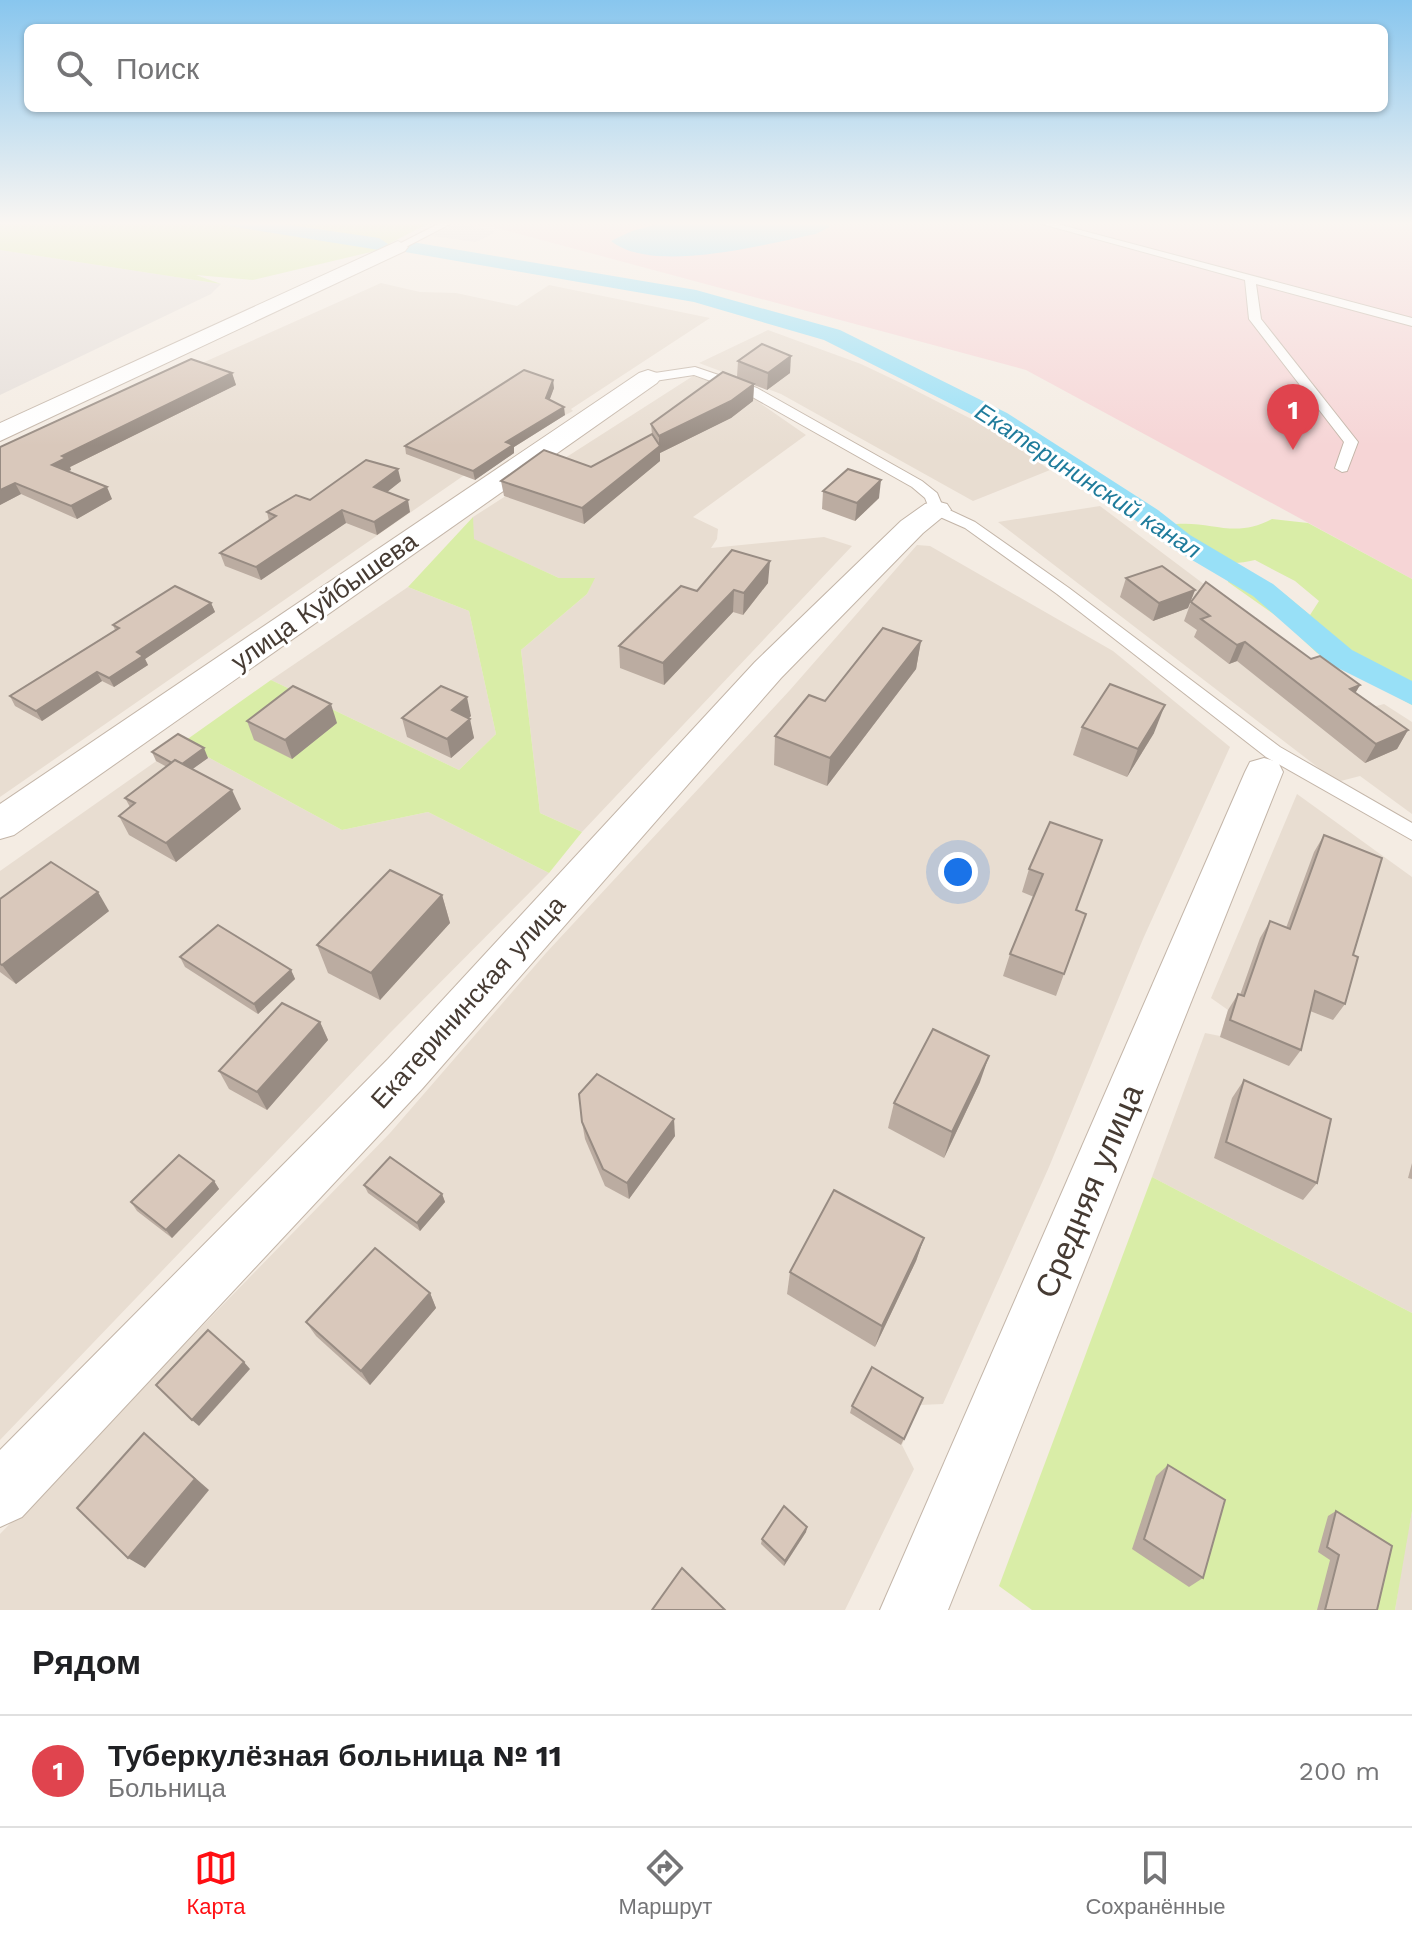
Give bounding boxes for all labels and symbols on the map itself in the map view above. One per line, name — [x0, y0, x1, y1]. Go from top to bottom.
pin: 1 — [1267, 384, 1319, 450]
water label: Екатерининский канал — [970, 398, 1206, 565]
street label: улица Куйбышева — [225, 525, 423, 676]
your location — [938, 852, 978, 892]
street label: Екатерининская улица — [365, 889, 572, 1114]
street label: Средняя улица — [1027, 1079, 1151, 1303]

